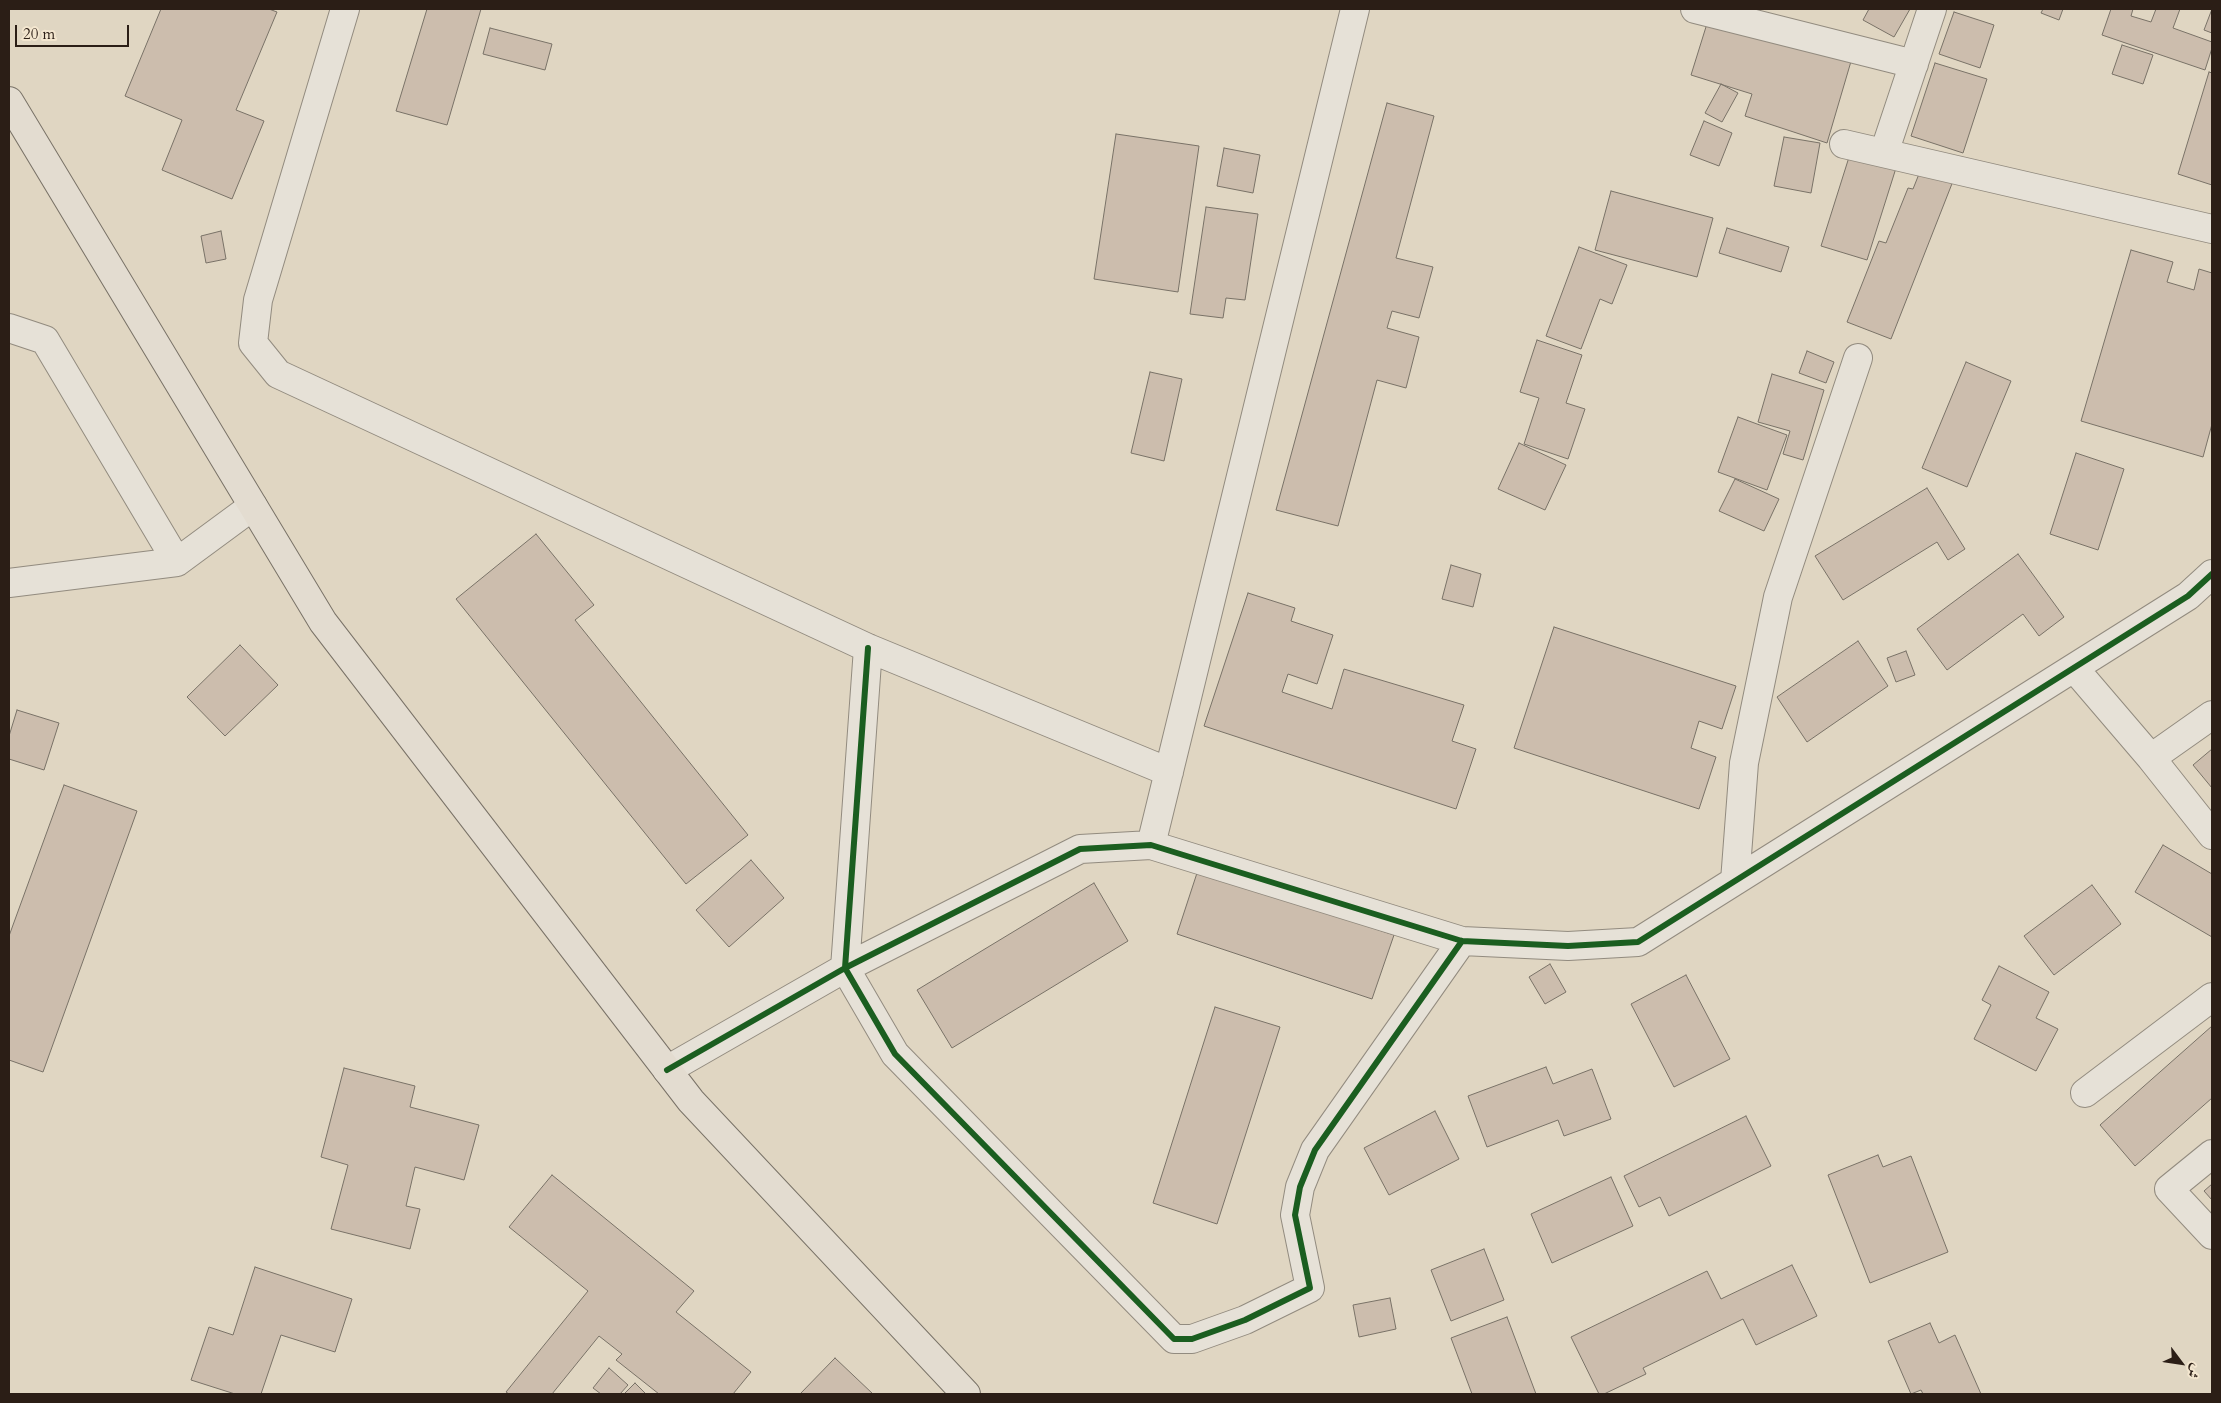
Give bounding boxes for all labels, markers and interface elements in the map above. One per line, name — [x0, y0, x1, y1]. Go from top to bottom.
scale bar — [18, 15, 131, 47]
text: 20 m — [23, 24, 55, 44]
north arrow — [2156, 1338, 2206, 1388]
text: ش — [2183, 1360, 2206, 1382]

